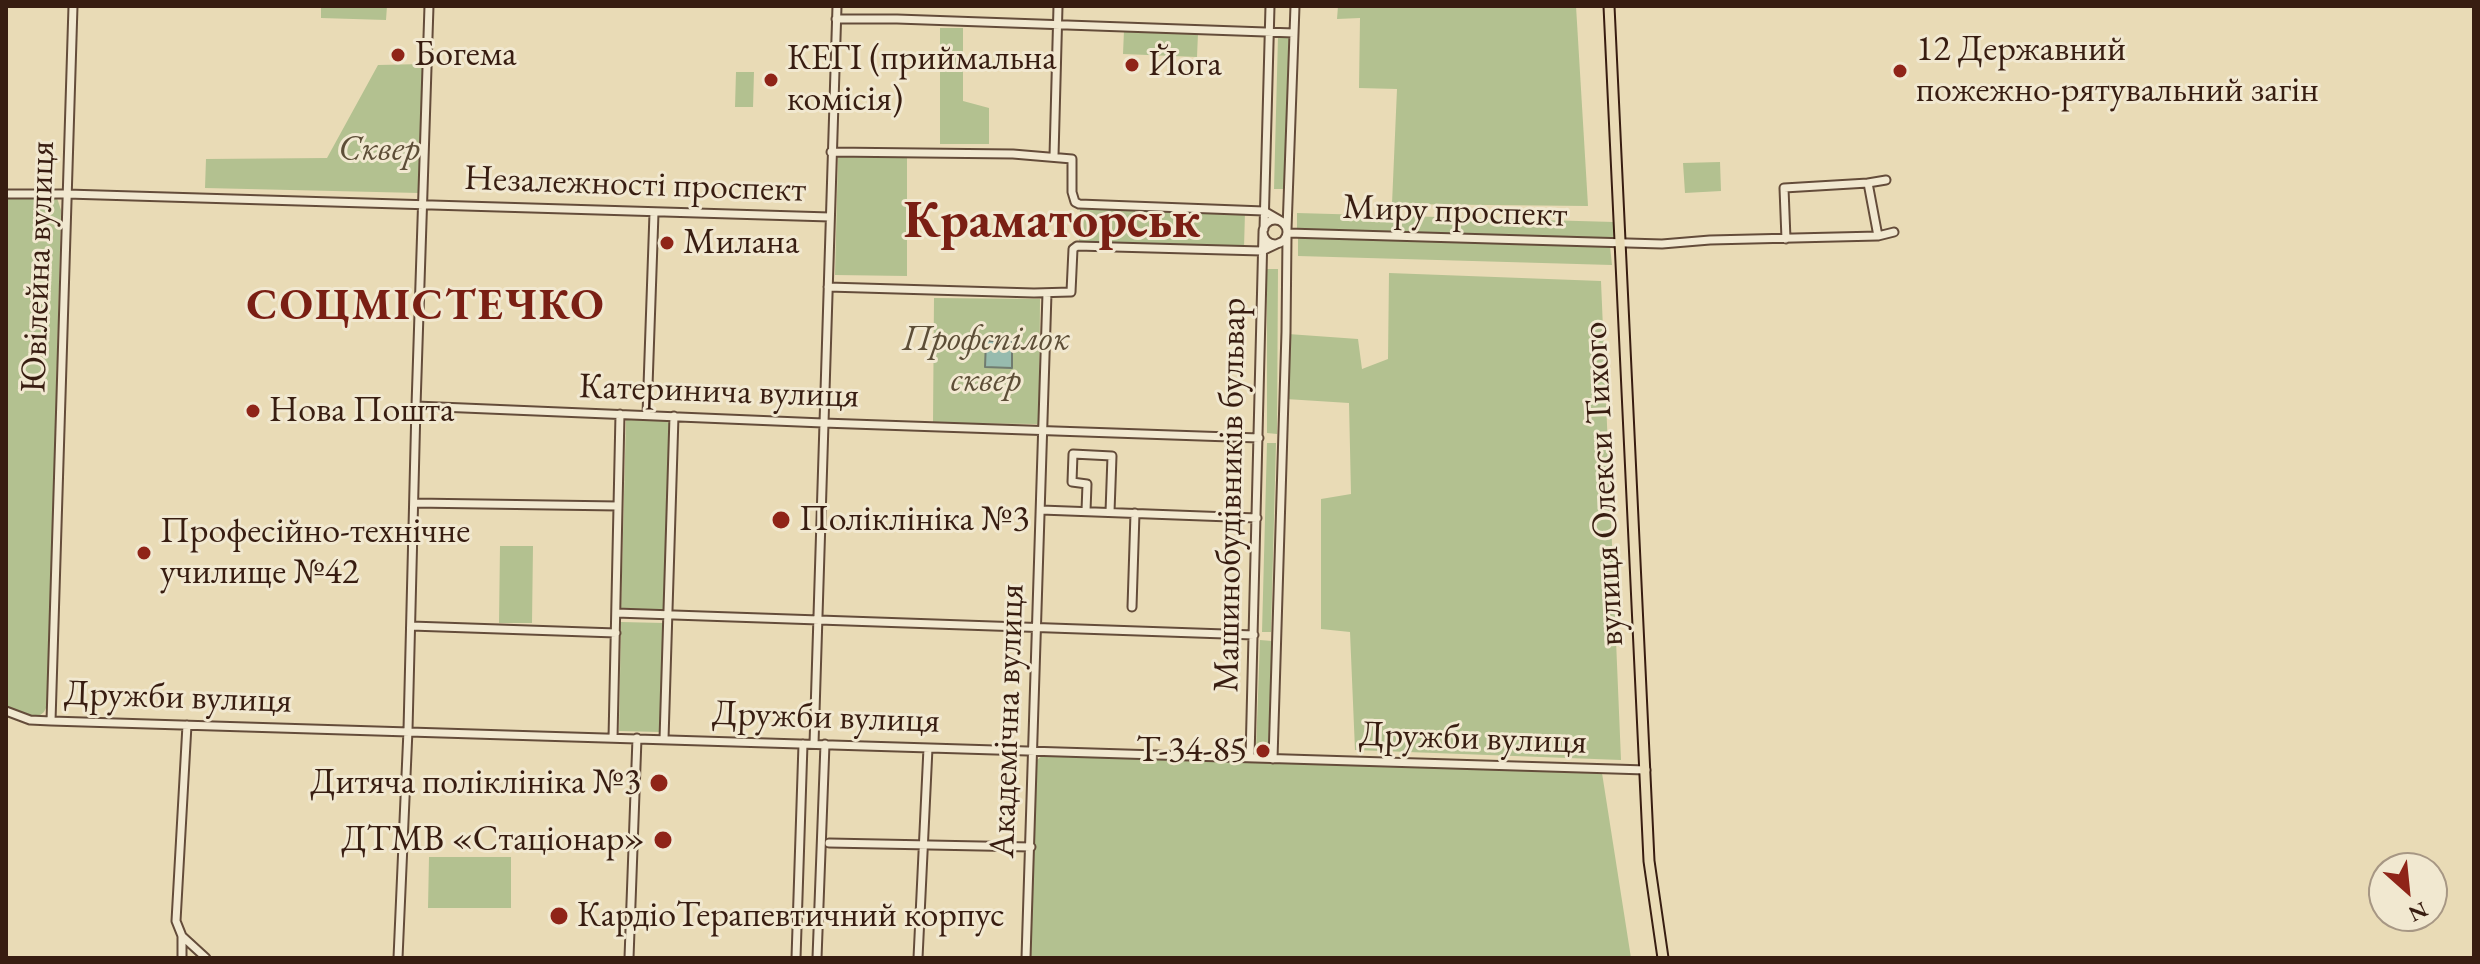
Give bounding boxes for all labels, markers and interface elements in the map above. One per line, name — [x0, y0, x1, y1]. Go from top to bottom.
place label: 12 Державний пожежно-рятувальний загін — [1916, 28, 2319, 113]
place label: Богема — [414, 33, 517, 77]
place label: КЕГІ (приймальна комісія) — [787, 37, 1057, 122]
place label: Йога — [1148, 43, 1222, 87]
marker: Богема — [389, 46, 407, 64]
marker: Йога — [1123, 56, 1141, 74]
marker: 12 Державний пожежно-рятувальний загін — [1891, 62, 1909, 80]
marker: КЕГІ (приймальна комісія) — [762, 71, 780, 89]
park label: Сквер — [338, 128, 420, 172]
street label: Ювілейна вулиця — [13, 140, 65, 394]
street label: Незалежності проспект — [463, 157, 807, 213]
street label: Миру проспект — [1342, 186, 1568, 238]
district label: Краматорськ — [903, 192, 1201, 254]
place label: Милана — [683, 221, 799, 265]
marker: Милана — [658, 234, 676, 252]
district label: СОЦМІСТЕЧКО — [246, 281, 606, 333]
street label: Машинобудівників бульвар — [1206, 297, 1256, 693]
park label: Профспілок сквер — [902, 318, 1070, 403]
street label: вулиця Олекси Тихого — [1574, 321, 1634, 647]
street label: Катеринича вулиця — [578, 366, 860, 418]
place label: Нова Пошта — [269, 389, 454, 433]
marker: Нова Пошта — [244, 402, 262, 420]
place label: Поліклініка №3 — [799, 498, 1030, 542]
marker: Поліклініка №3 — [770, 509, 792, 531]
place label: Професійно-технічне училище №42 — [160, 510, 470, 595]
marker: Професійно-технічне училище №42 — [135, 544, 153, 562]
street label: Академічна вулиця — [982, 583, 1034, 859]
street label: Дружби вулиця — [63, 672, 293, 724]
street label: Дружби вулиця — [711, 692, 941, 744]
street label: Дружби вулиця — [1358, 713, 1588, 765]
place label: Т-34-85 — [1136, 729, 1247, 773]
marker: Т-34-85 — [1254, 742, 1272, 760]
place label: Дитяча поліклініка №3 — [310, 761, 641, 805]
marker: Дитяча поліклініка №3 — [648, 772, 670, 794]
place label: ДТМВ «Стаціонар» — [341, 818, 645, 862]
marker: ДТМВ «Стаціонар» — [652, 829, 674, 851]
north arrow — [2368, 852, 2448, 932]
place label: КардіоТерапевтичний корпус — [577, 894, 1005, 938]
text: N — [2404, 895, 2433, 929]
marker: КардіоТерапевтичний корпус — [548, 905, 570, 927]

